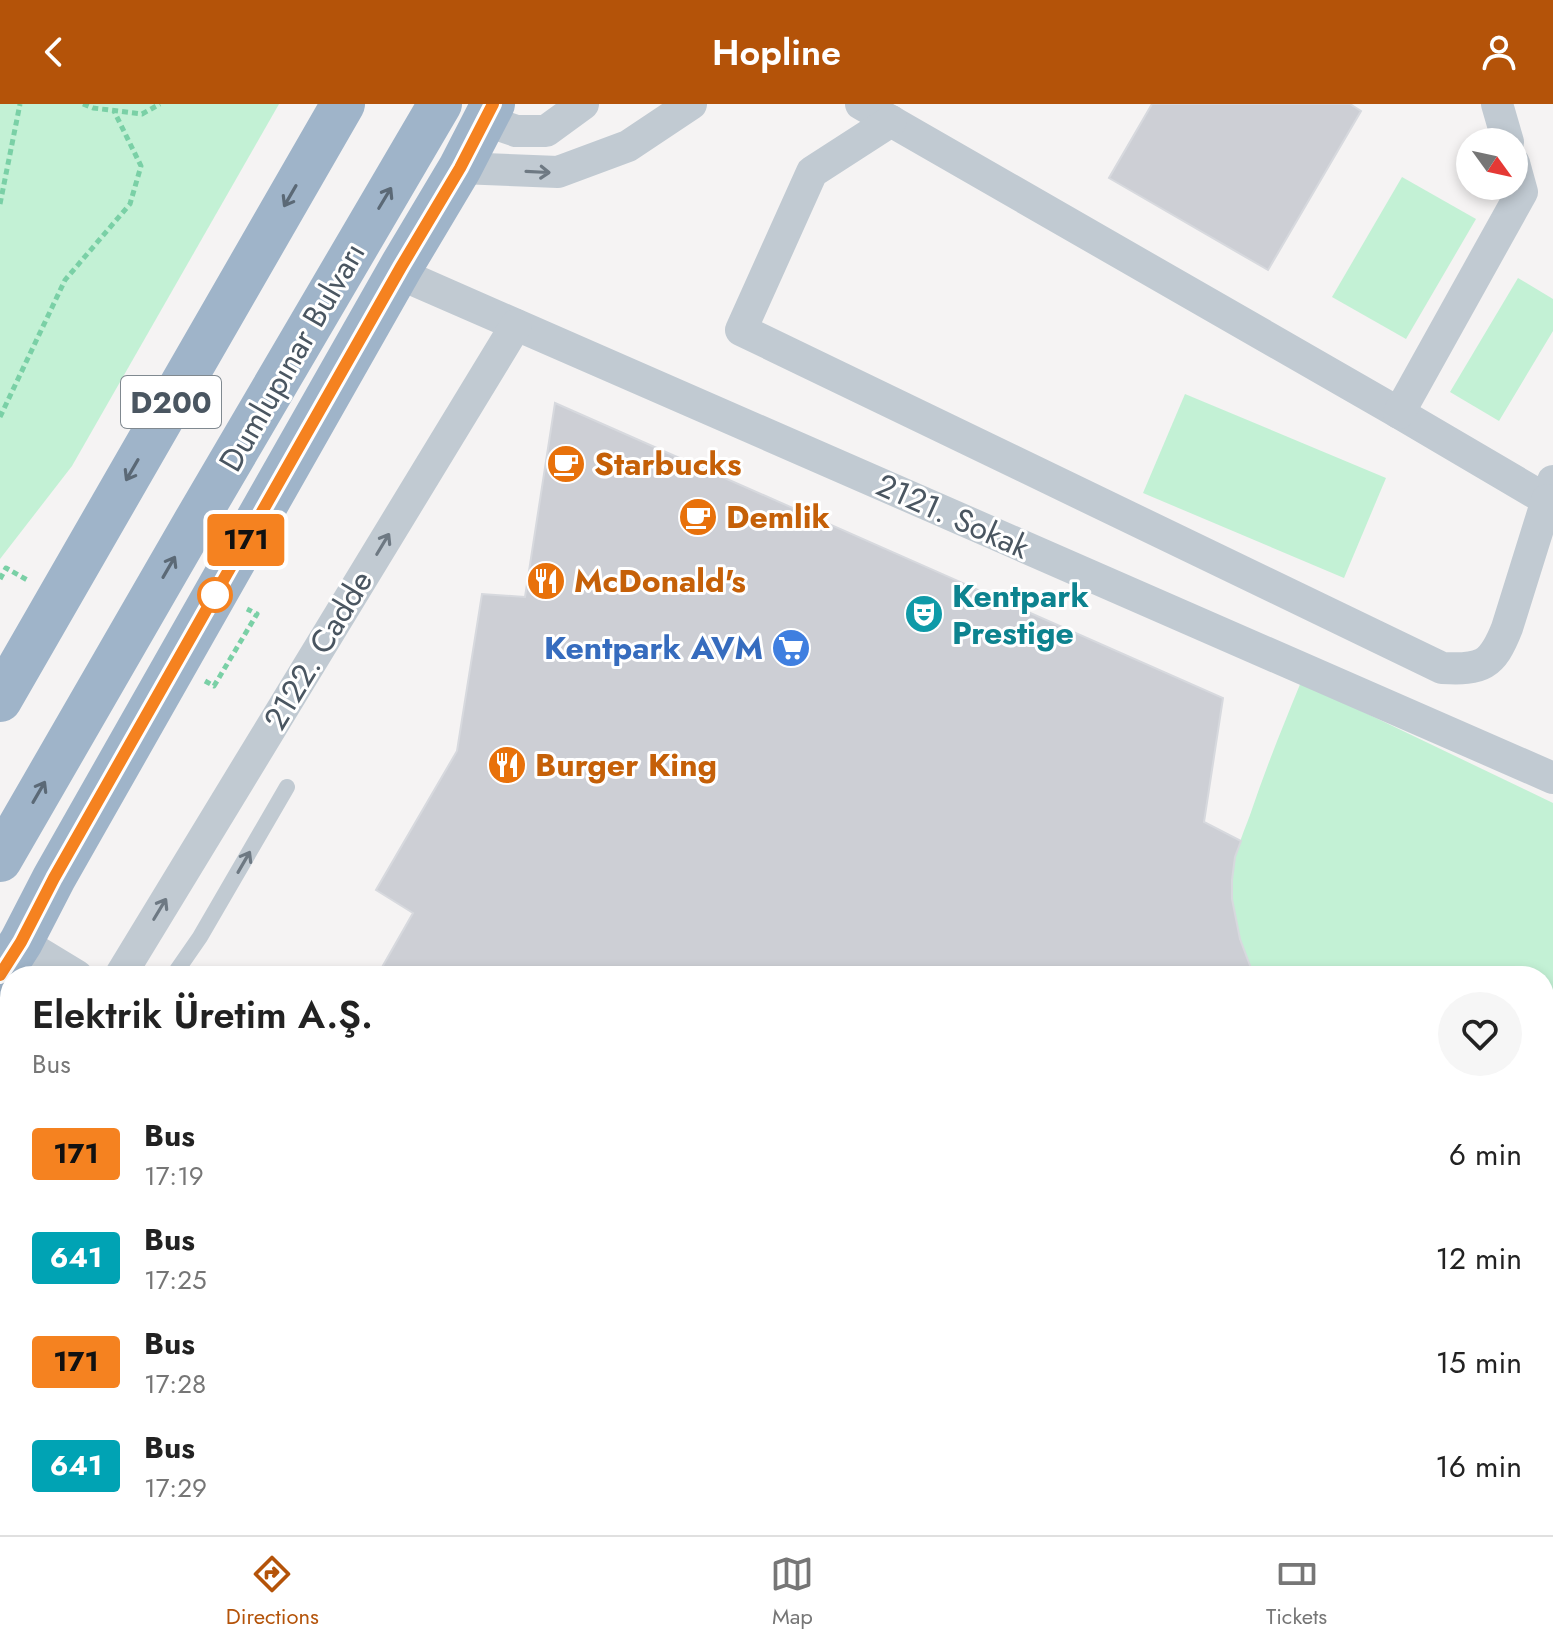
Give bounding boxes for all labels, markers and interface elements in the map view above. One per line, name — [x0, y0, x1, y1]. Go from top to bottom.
text: Hopline — [712, 26, 841, 78]
icon: back — [32, 30, 76, 74]
icon: person — [1477, 30, 1521, 74]
north arrow — [1456, 128, 1528, 200]
map controls — [1456, 128, 1528, 200]
one-way arrow — [524, 164, 551, 179]
one-way arrow — [282, 184, 298, 207]
one-way arrow — [378, 186, 393, 210]
street label: Dumlupınar Bulvarı — [208, 234, 376, 480]
road number: D200 — [121, 376, 221, 428]
place label: Starbucks — [594, 441, 742, 487]
cafe icon: Starbucks — [545, 443, 587, 485]
one-way arrow — [124, 458, 140, 481]
street label: 2121. Sokak — [869, 462, 1038, 571]
place label: Demlik — [726, 494, 831, 540]
cafe icon: Demlik — [677, 496, 719, 538]
line badge: 171 — [200, 514, 292, 566]
text: 171 — [223, 519, 269, 560]
one-way arrow — [375, 533, 391, 556]
one-way arrow — [161, 556, 177, 579]
place label: McDonald's — [574, 558, 746, 604]
restaurant icon: McDonald's — [525, 560, 567, 602]
street label: 2122. Cadde — [252, 562, 384, 738]
place label: Kentpark Prestige — [952, 573, 1089, 656]
unlabelled marker — [198, 578, 232, 612]
theatre icon: Kentpark Prestige — [903, 593, 945, 635]
place label: Kentpark AVM — [544, 625, 763, 671]
supermarket icon: Kentpark AVM — [770, 627, 812, 669]
place label: Burger King — [535, 742, 717, 788]
restaurant icon: Burger King — [486, 744, 528, 786]
one-way arrow — [31, 781, 47, 804]
one-way arrow — [236, 851, 252, 874]
one-way arrow — [153, 898, 169, 921]
text: Elektrik Üretim A.Ş. — [32, 987, 373, 1042]
button: heart — [1438, 992, 1522, 1076]
text: Bus — [32, 1045, 71, 1083]
text: Bus — [144, 1114, 195, 1157]
text: 171 — [53, 1133, 99, 1174]
text: 6 min — [1449, 1133, 1522, 1176]
text: 17:19 — [144, 1157, 204, 1195]
text: Bus — [144, 1218, 195, 1261]
text: 641 — [50, 1237, 102, 1278]
text: 12 min — [1435, 1237, 1522, 1280]
text: 17:25 — [144, 1261, 207, 1299]
text: Bus — [144, 1322, 195, 1365]
text: 171 — [53, 1341, 99, 1382]
text: 15 min — [1436, 1341, 1522, 1384]
text: 17:28 — [144, 1365, 206, 1403]
text: Bus — [144, 1426, 195, 1469]
text: 641 — [50, 1445, 102, 1486]
text: 16 min — [1435, 1445, 1522, 1488]
text: 17:29 — [144, 1469, 207, 1507]
tab: Directions — [226, 1552, 319, 1632]
tab: Map — [770, 1552, 814, 1632]
tab: Tickets — [1266, 1552, 1327, 1632]

